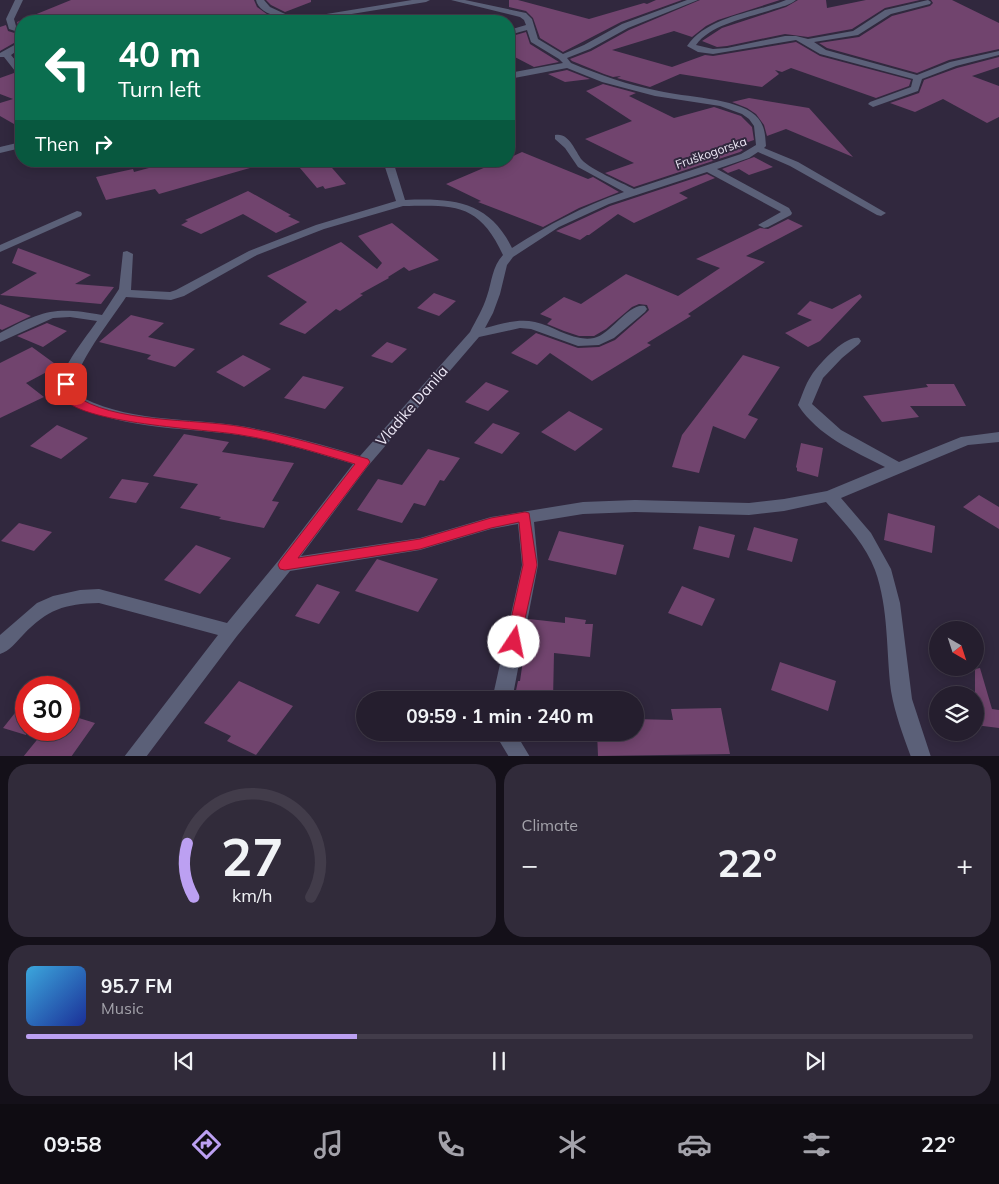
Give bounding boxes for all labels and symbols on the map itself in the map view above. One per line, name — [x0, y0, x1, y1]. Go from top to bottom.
street label: Fruškogorska — [673, 133, 748, 172]
street label: Vladike Danila — [372, 362, 452, 450]
pin — [45, 363, 87, 405]
position arrow — [487, 615, 539, 667]
north arrow — [929, 621, 984, 676]
speed limit sign: 30 — [15, 676, 80, 741]

